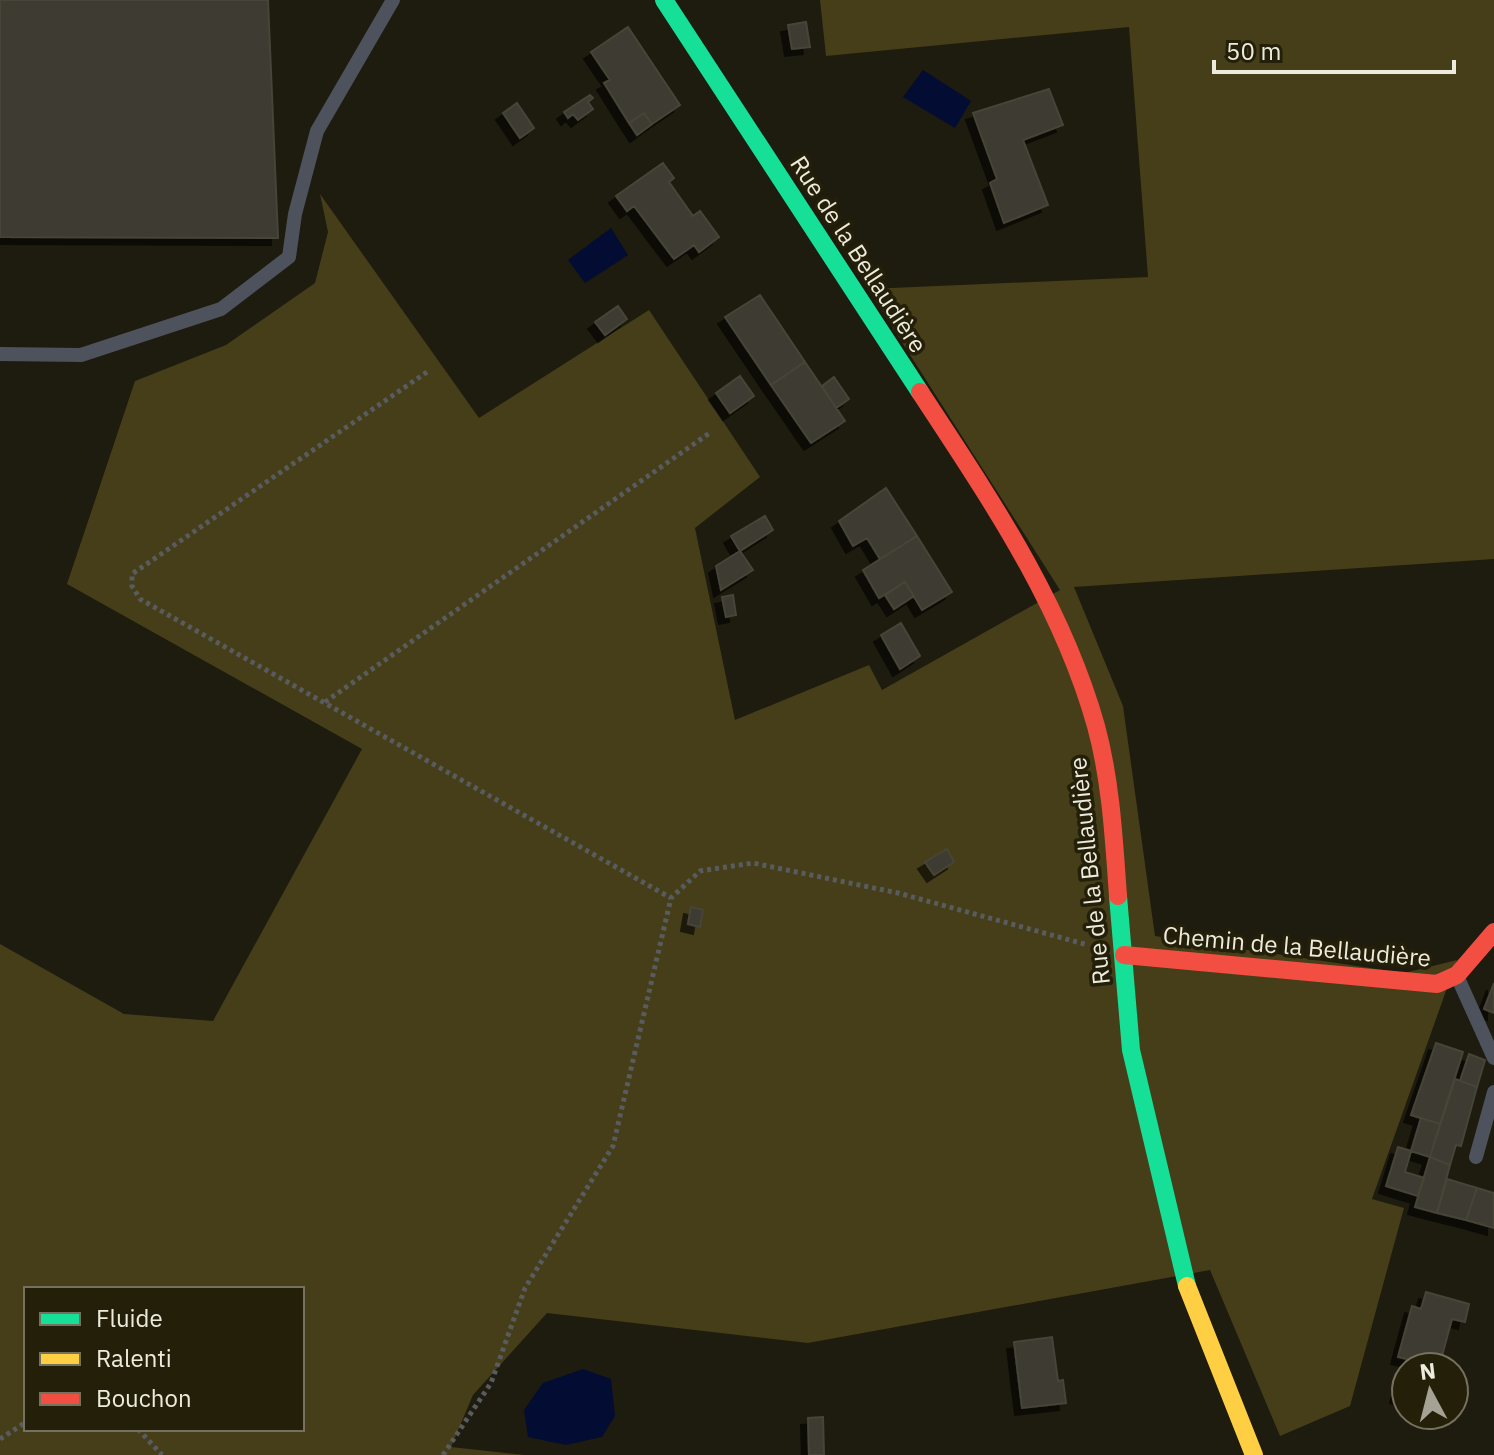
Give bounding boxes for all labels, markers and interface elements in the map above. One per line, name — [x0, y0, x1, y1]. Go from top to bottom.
scale bar — [1214, 24, 1454, 74]
text: 50 m — [1226, 35, 1281, 67]
street label: Rue de la Bellaudière — [783, 149, 935, 359]
street label: Rue de la Bellaudière — [1061, 756, 1117, 986]
street label: Chemin de la Bellaudière — [1162, 918, 1432, 974]
legend — [24, 1287, 304, 1431]
text: Fluide — [96, 1302, 163, 1334]
text: Ralenti — [96, 1342, 172, 1374]
north arrow — [1390, 1351, 1470, 1431]
text: N — [1418, 1355, 1437, 1386]
text: Bouchon — [96, 1382, 192, 1414]

